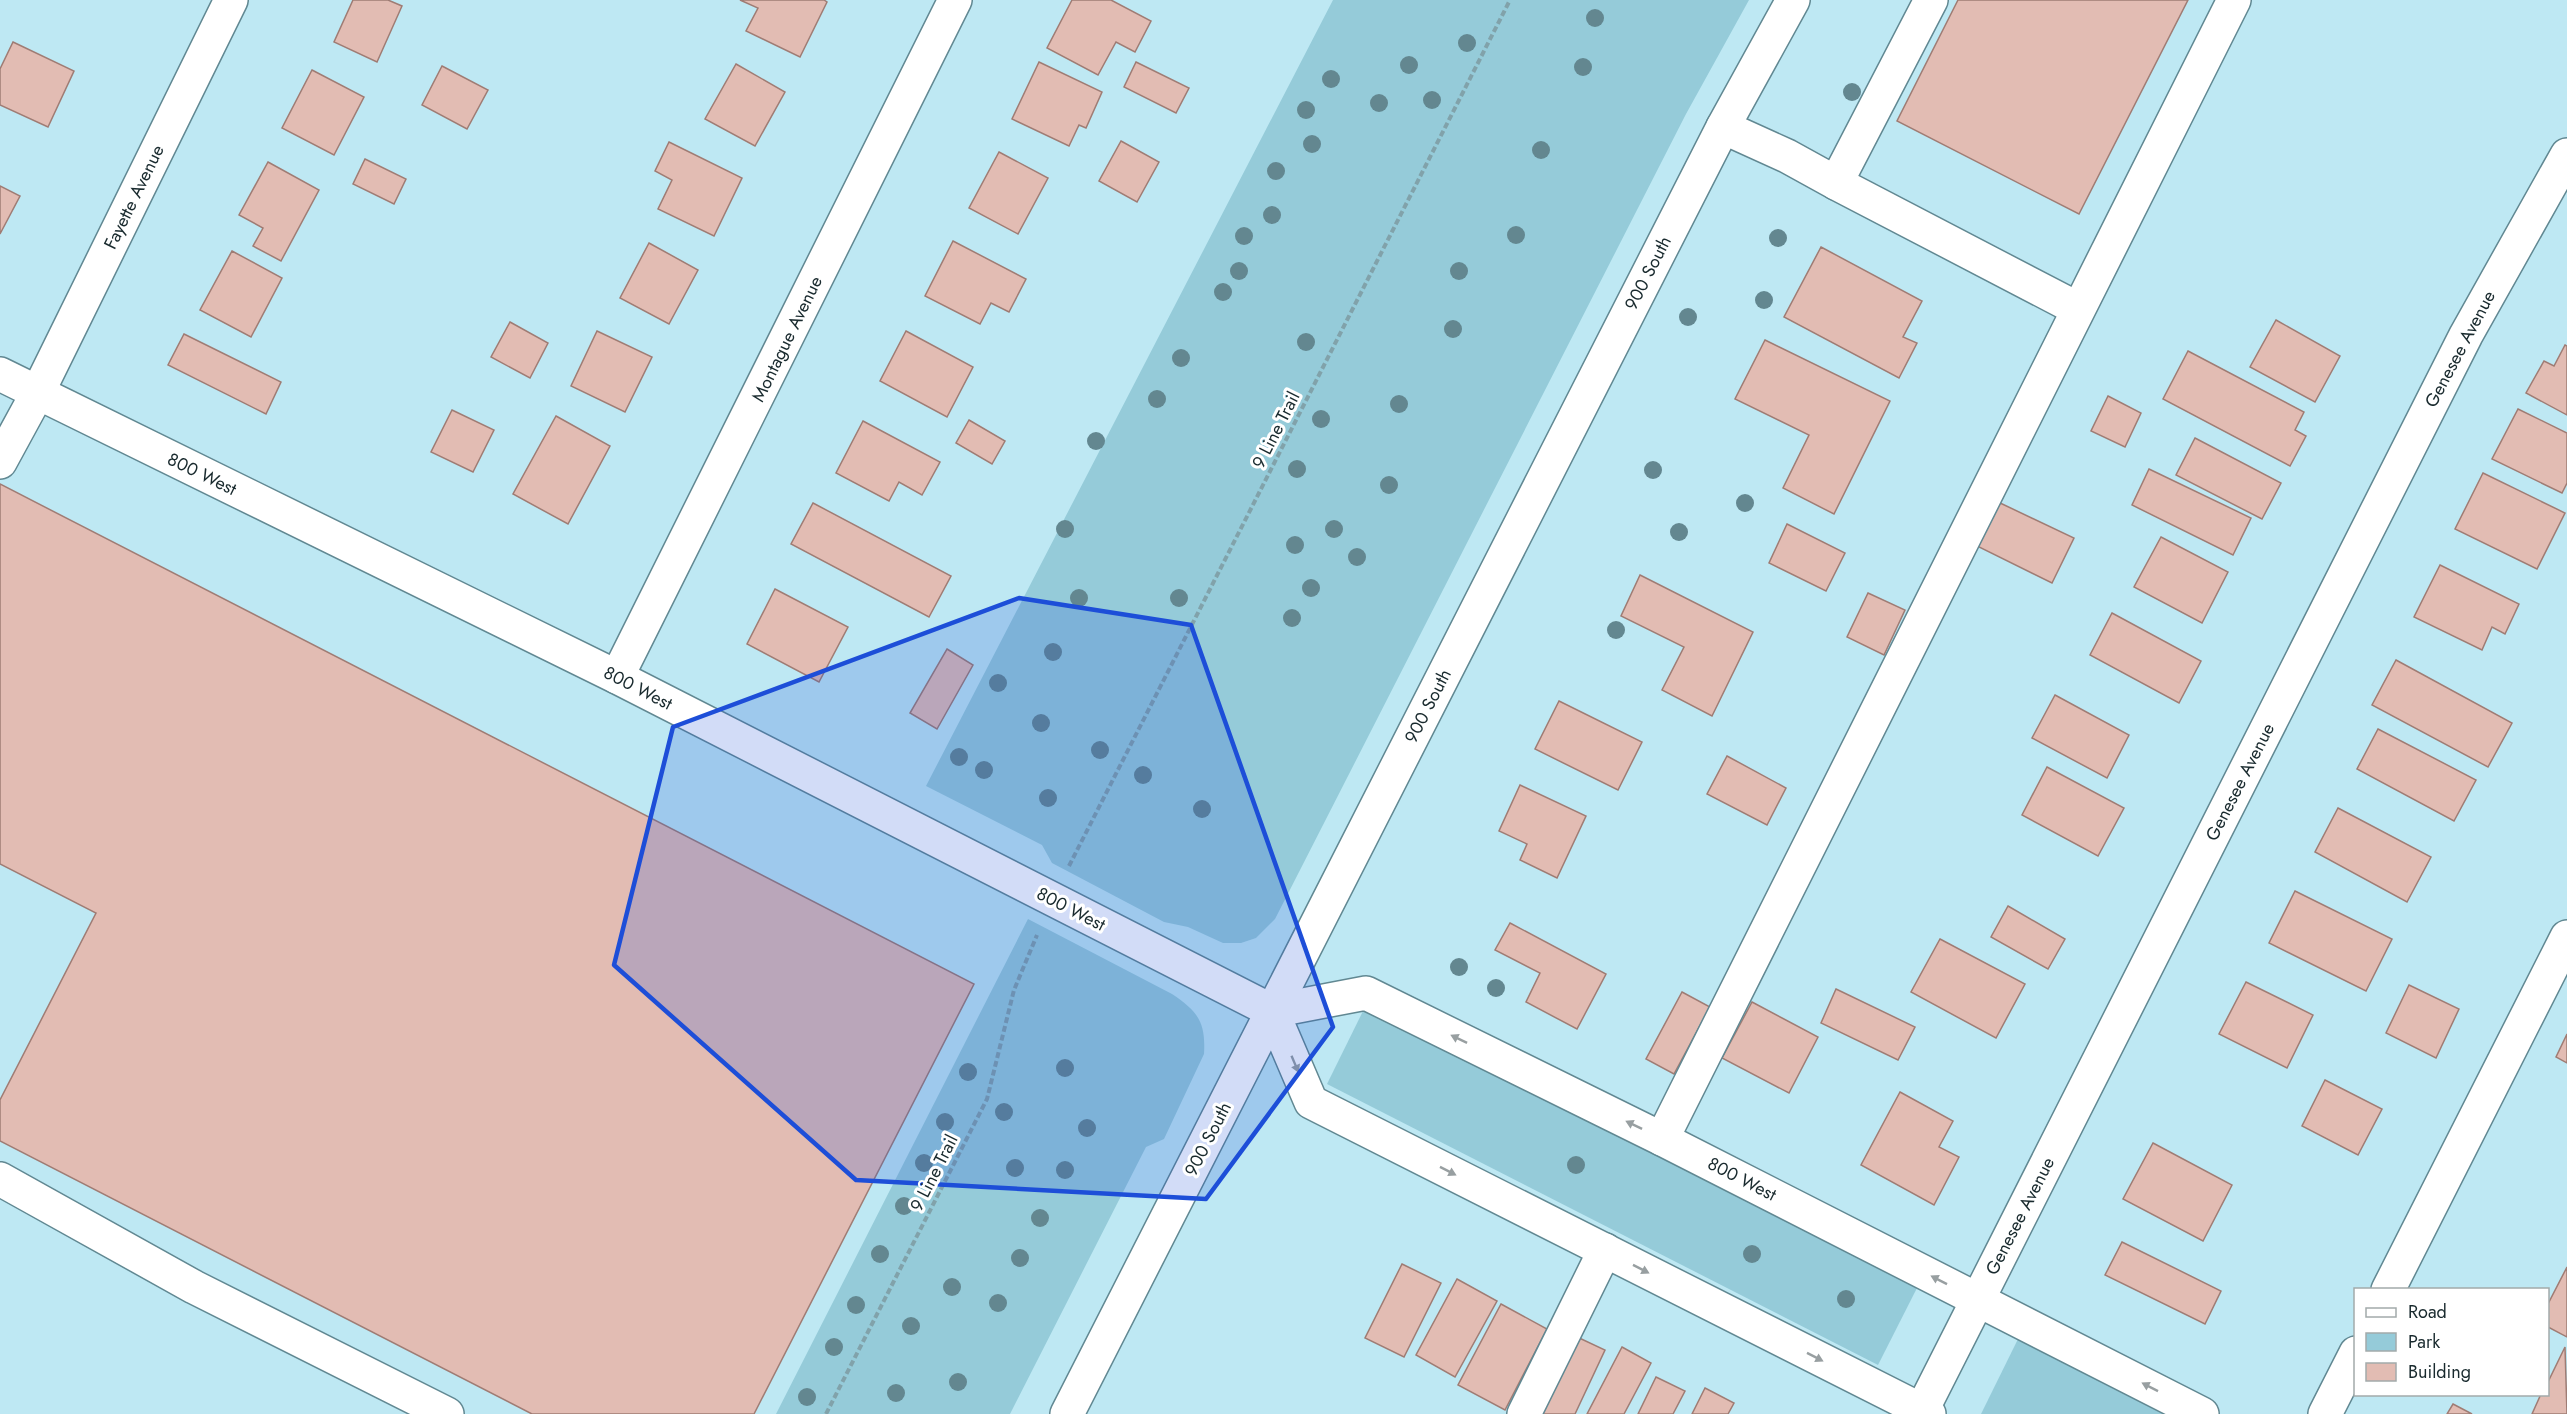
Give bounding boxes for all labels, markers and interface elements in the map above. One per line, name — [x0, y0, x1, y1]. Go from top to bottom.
street label: Fayette Avenue — [97, 140, 171, 254]
street label: 900 South — [1618, 231, 1678, 315]
street label: Montague Avenue — [745, 272, 829, 406]
street label: Genesee Avenue — [2418, 286, 2502, 412]
street label: 9 Line Trail — [1246, 387, 1306, 473]
street label: 800 West — [163, 446, 242, 502]
street label: 800 West — [599, 660, 677, 717]
street label: 900 South — [1398, 664, 1458, 748]
street label: Genesee Avenue — [2199, 719, 2281, 845]
street label: 800 West — [1032, 881, 1110, 938]
one-way arrow — [1450, 1034, 1467, 1043]
one-way arrow — [1290, 1056, 1300, 1074]
street label: 900 South — [1178, 1097, 1238, 1181]
one-way arrow — [1625, 1120, 1642, 1129]
street label: 9 Line Trail — [904, 1130, 964, 1216]
street label: 800 West — [1703, 1151, 1781, 1208]
street label: Genesee Avenue — [1979, 1153, 2061, 1279]
one-way arrow — [1440, 1167, 1457, 1176]
one-way arrow — [1633, 1264, 1650, 1273]
one-way arrow — [1930, 1275, 1947, 1284]
legend — [2354, 1288, 2549, 1396]
text: Road — [2408, 1299, 2447, 1325]
text: Park — [2408, 1329, 2440, 1355]
one-way arrow — [1807, 1352, 1824, 1361]
text: Building — [2408, 1359, 2471, 1385]
one-way arrow — [2141, 1383, 2158, 1392]

